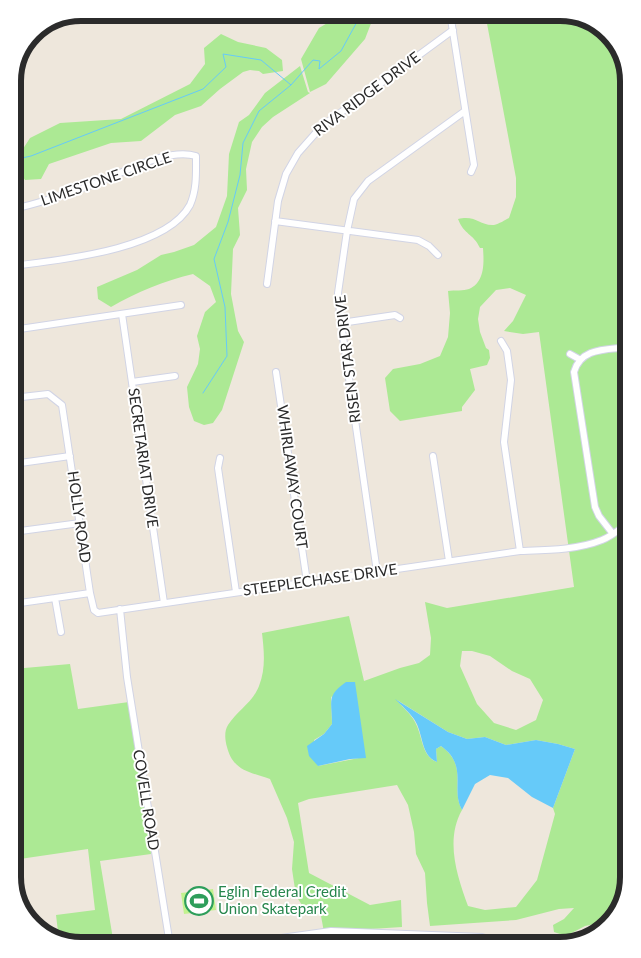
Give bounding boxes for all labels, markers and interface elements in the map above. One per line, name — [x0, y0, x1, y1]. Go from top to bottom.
street label: RIVA RIDGE DRIVE — [310, 47, 423, 139]
street label: LIMESTONE CIRCLE — [38, 147, 173, 209]
street label: RISEN STAR DRIVE — [330, 294, 364, 424]
street label: SECRETARIAT DRIVE — [125, 387, 163, 529]
street label: WHIRLAWAY COURT — [274, 404, 312, 550]
street label: HOLLY ROAD — [65, 470, 95, 564]
street label: STEEPLECHASE DRIVE — [242, 559, 398, 599]
street label: COVELL ROAD — [130, 748, 164, 851]
place label: Eglin Federal Credit Union Skatepark — [218, 882, 347, 917]
sports icon: Eglin Federal Credit Union Skatepark — [184, 886, 214, 916]

